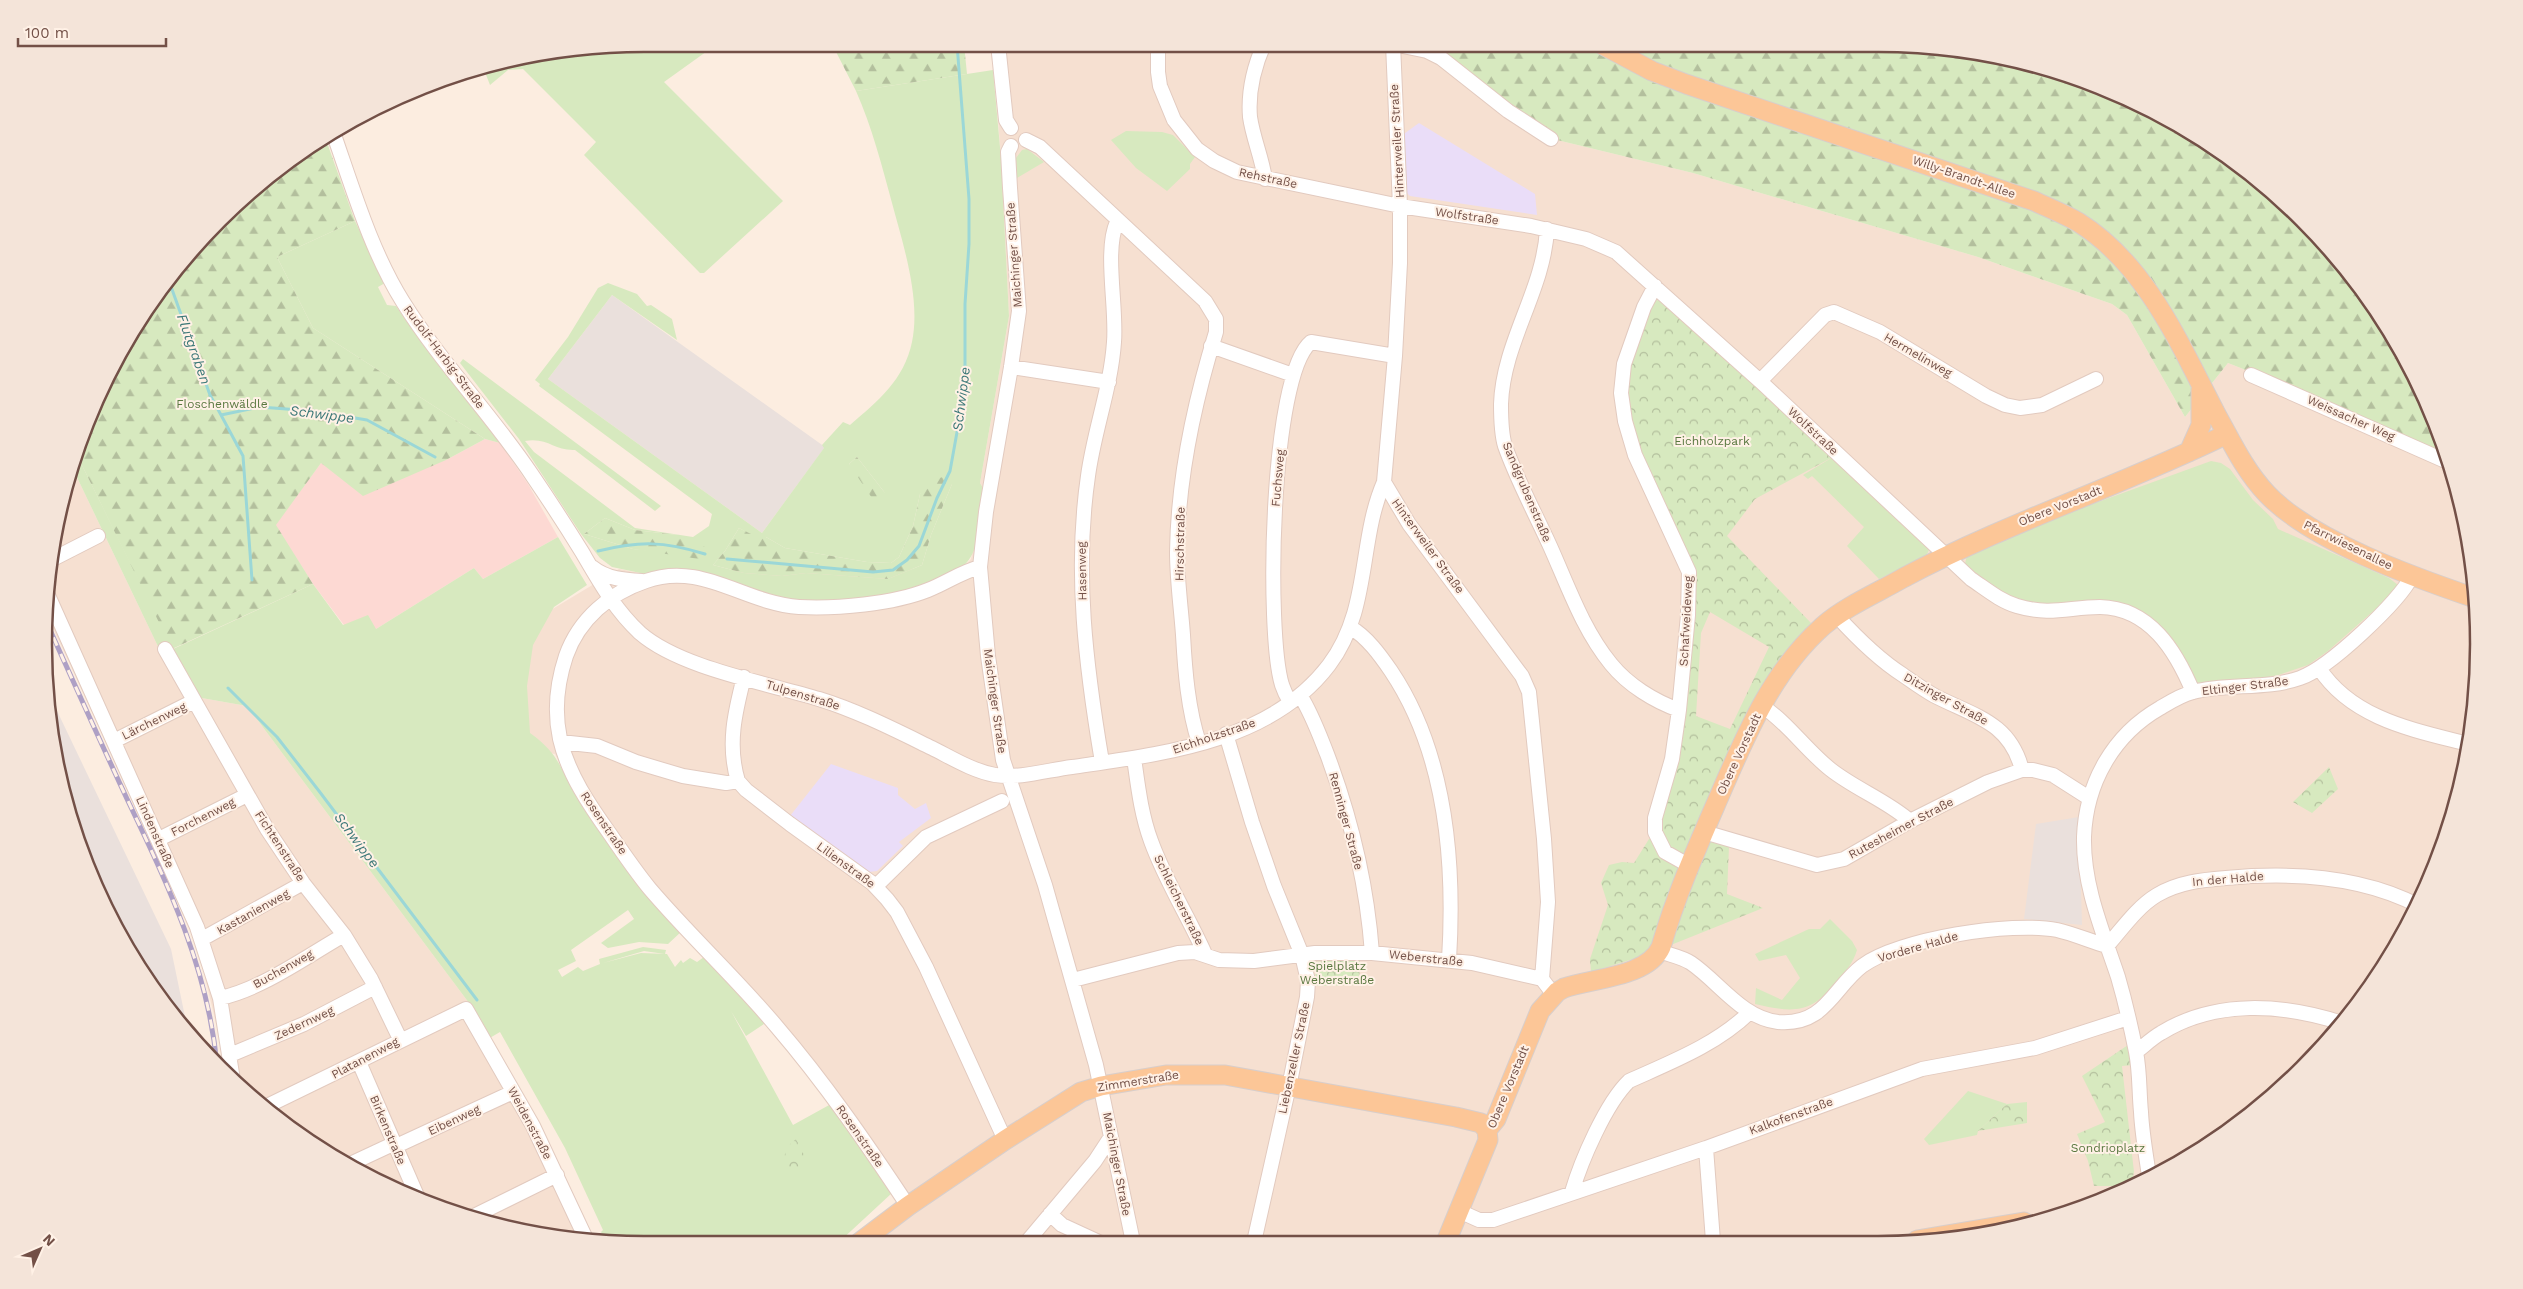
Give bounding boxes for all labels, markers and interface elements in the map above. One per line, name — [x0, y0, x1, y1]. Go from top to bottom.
scale bar — [18, 15, 165, 47]
text: 100 m — [25, 24, 69, 42]
street label: Hinterweiler Straße — [1387, 84, 1407, 198]
street label: Willy-Brandt-Allee — [1911, 153, 2017, 201]
street label: Rehstraße — [1238, 165, 1299, 191]
street label: Maichinger Straße — [1003, 202, 1025, 308]
street label: Wolfstraße — [1434, 205, 1500, 227]
street label: Rudolf-Harbig-Straße — [401, 303, 487, 411]
water label: Flutgraben — [174, 312, 214, 386]
street label: Hermelinweg — [1881, 330, 1955, 380]
water label: Schwippe — [949, 366, 973, 432]
street label: Weissacher Weg — [2305, 392, 2398, 444]
park label: Floschenwäldle — [176, 397, 268, 411]
water label: Schwippe — [289, 402, 355, 426]
street label: Wolfstraße — [1785, 404, 1841, 458]
park label: Eichholzpark — [1674, 434, 1750, 448]
street label: Sandgrubenstraße — [1500, 440, 1554, 544]
street label: Fuchsweg — [1269, 448, 1288, 507]
street label: Obere Vorstadt — [2016, 483, 2104, 529]
street label: Hinterweiler Straße — [1389, 496, 1467, 596]
street label: Hirschstraße — [1172, 507, 1188, 581]
street label: Pfarrwiesenallee — [2301, 517, 2395, 573]
street label: Hasenweg — [1074, 541, 1090, 601]
street label: Schafweideweg — [1677, 575, 1695, 667]
street label: Maichinger Straße — [981, 648, 1009, 754]
street label: Ditzinger Straße — [1901, 670, 1991, 728]
street label: Eltinger Straße — [2201, 674, 2289, 698]
street label: Tulpenstraße — [764, 677, 842, 713]
street label: Lärchenweg — [119, 699, 189, 743]
street label: Obere Vorstadt — [1714, 711, 1764, 797]
street label: Eichholzstraße — [1171, 715, 1257, 757]
street label: Renninger Straße — [1326, 771, 1366, 872]
street label: Rosenstraße — [578, 789, 630, 857]
street label: Lindenstraße — [133, 794, 177, 870]
street label: Rutesheimer Straße — [1846, 794, 1956, 862]
street label: Forchenweg — [169, 795, 238, 839]
street label: Fichtenstraße — [252, 808, 308, 884]
water label: Schwippe — [331, 809, 383, 871]
street label: Lilienstraße — [814, 839, 878, 891]
street label: Schleicherstraße — [1151, 853, 1207, 947]
street label: In der Halde — [2192, 869, 2264, 889]
street label: Kastanienweg — [214, 886, 292, 938]
street label: Vordere Halde — [1876, 929, 1960, 965]
street label: Buchenweg — [250, 946, 316, 991]
street label: Weberstraße — [1388, 947, 1464, 969]
park label: Spielplatz Weberstraße — [1300, 959, 1374, 987]
street label: Liebenzeller Straße — [1275, 1001, 1313, 1115]
street label: Zedernweg — [272, 1003, 337, 1043]
street label: Platanenweg — [329, 1034, 402, 1082]
street label: Obere Vorstadt — [1484, 1044, 1532, 1130]
street label: Zimmerstraße — [1096, 1068, 1180, 1094]
street label: Weidenstraße — [505, 1084, 555, 1162]
street label: Birkenstraße — [367, 1093, 409, 1167]
street label: Kalkofenstraße — [1747, 1094, 1835, 1138]
street label: Eibenweg — [426, 1102, 483, 1138]
street label: Rosenstraße — [833, 1102, 887, 1170]
street label: Maichinger Straße — [1100, 1111, 1134, 1217]
park label: Sondrioplatz — [2071, 1141, 2145, 1155]
north arrow — [15, 1224, 65, 1274]
text: N — [40, 1230, 59, 1249]

